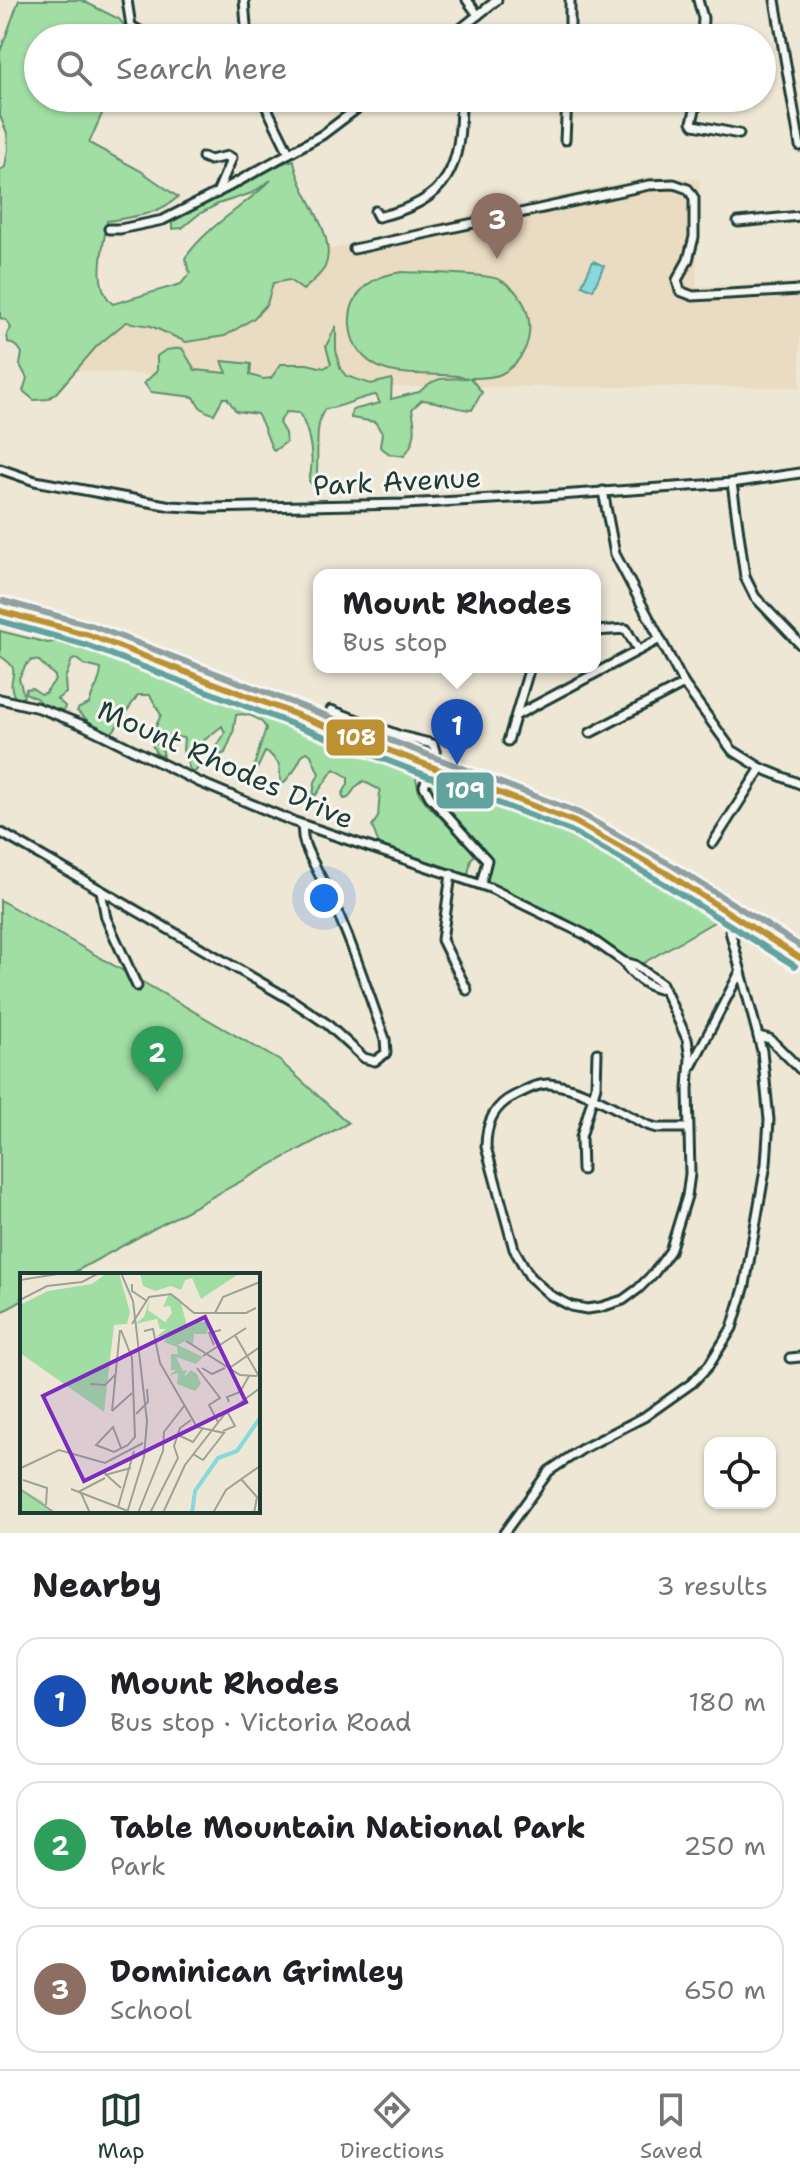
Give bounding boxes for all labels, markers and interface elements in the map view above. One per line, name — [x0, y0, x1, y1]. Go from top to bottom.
search box — [24, 24, 776, 112]
icon: search — [52, 46, 96, 90]
text: Search here — [116, 48, 287, 89]
pin: 3 — [471, 193, 523, 259]
street label: Park Avenue — [312, 458, 482, 504]
popup — [313, 569, 601, 673]
text: Mount Rhodes — [343, 583, 572, 624]
text: Bus stop — [343, 624, 447, 659]
street label: Mount Rhodes Drive — [92, 690, 360, 838]
pin: 1 — [431, 699, 483, 765]
line badge: 108 — [325, 718, 386, 757]
text: 108 — [336, 723, 376, 752]
line badge: 109 — [435, 771, 495, 810]
text: 109 — [445, 776, 485, 805]
your location — [304, 878, 344, 918]
pin: 2 — [131, 1026, 183, 1092]
inset map — [20, 1273, 260, 1513]
map controls — [704, 1437, 776, 1509]
button: locate — [704, 1437, 776, 1509]
text: Nearby — [32, 1562, 162, 1608]
text: 3 results — [656, 1568, 768, 1603]
text: Mount Rhodes — [110, 1663, 339, 1704]
text: 1 — [54, 1684, 66, 1719]
text: 180 m — [688, 1684, 766, 1719]
text: Bus stop · Victoria Road — [110, 1704, 412, 1739]
text: Table Mountain National Park — [110, 1807, 586, 1848]
text: 2 — [51, 1828, 69, 1863]
text: 250 m — [683, 1828, 766, 1863]
text: Park — [110, 1848, 166, 1883]
text: Dominican Grimley — [110, 1951, 404, 1992]
text: 3 — [51, 1972, 69, 2007]
text: 650 m — [684, 1972, 766, 2007]
text: School — [110, 1992, 192, 2027]
tab: Map — [98, 2088, 145, 2165]
tab: Directions — [340, 2088, 445, 2165]
tab: Saved — [640, 2088, 702, 2165]

